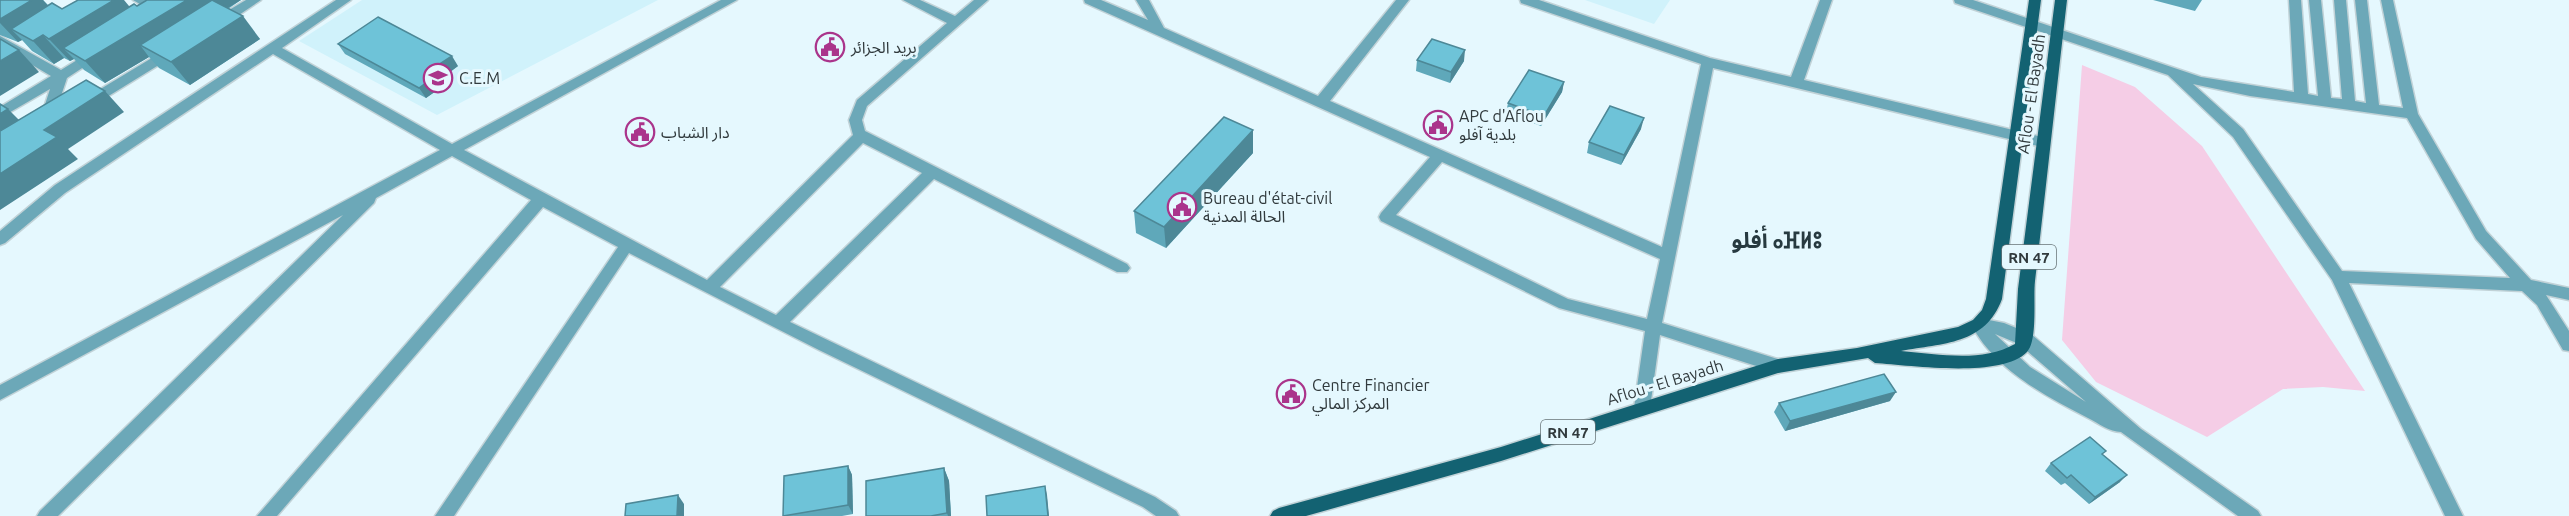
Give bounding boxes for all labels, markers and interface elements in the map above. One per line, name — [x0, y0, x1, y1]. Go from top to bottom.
public building icon: بريد الجزائر — [814, 31, 846, 63]
street label: Aflou - El Bayadh — [2014, 33, 2048, 155]
place label: بريد الجزائر — [850, 38, 917, 57]
school or university icon: C.E.M — [422, 62, 454, 94]
place label: C.E.M — [459, 69, 500, 87]
place label: APC d'Aflou بلدية آفلو — [1459, 107, 1544, 144]
public building icon: APC d'Aflou بلدية آفلو — [1422, 109, 1454, 141]
public building icon: دار الشباب — [624, 116, 656, 148]
place label: دار الشباب — [661, 123, 730, 142]
place label: Bureau d'état-civil الحالة المدنية — [1203, 189, 1332, 225]
public building icon: Bureau d'état-civil الحالة المدنية — [1166, 191, 1198, 223]
district label: أفلو ⴰⴼⵍⵓ — [1731, 225, 1823, 253]
road number: RN 47 — [2002, 245, 2056, 269]
street label: Aflou - El Bayadh — [1605, 356, 1725, 408]
place label: Centre Financier المركز المالي — [1312, 376, 1430, 416]
public building icon: Centre Financier المركز المالي — [1275, 378, 1307, 410]
road number: RN 47 — [1541, 420, 1595, 444]

